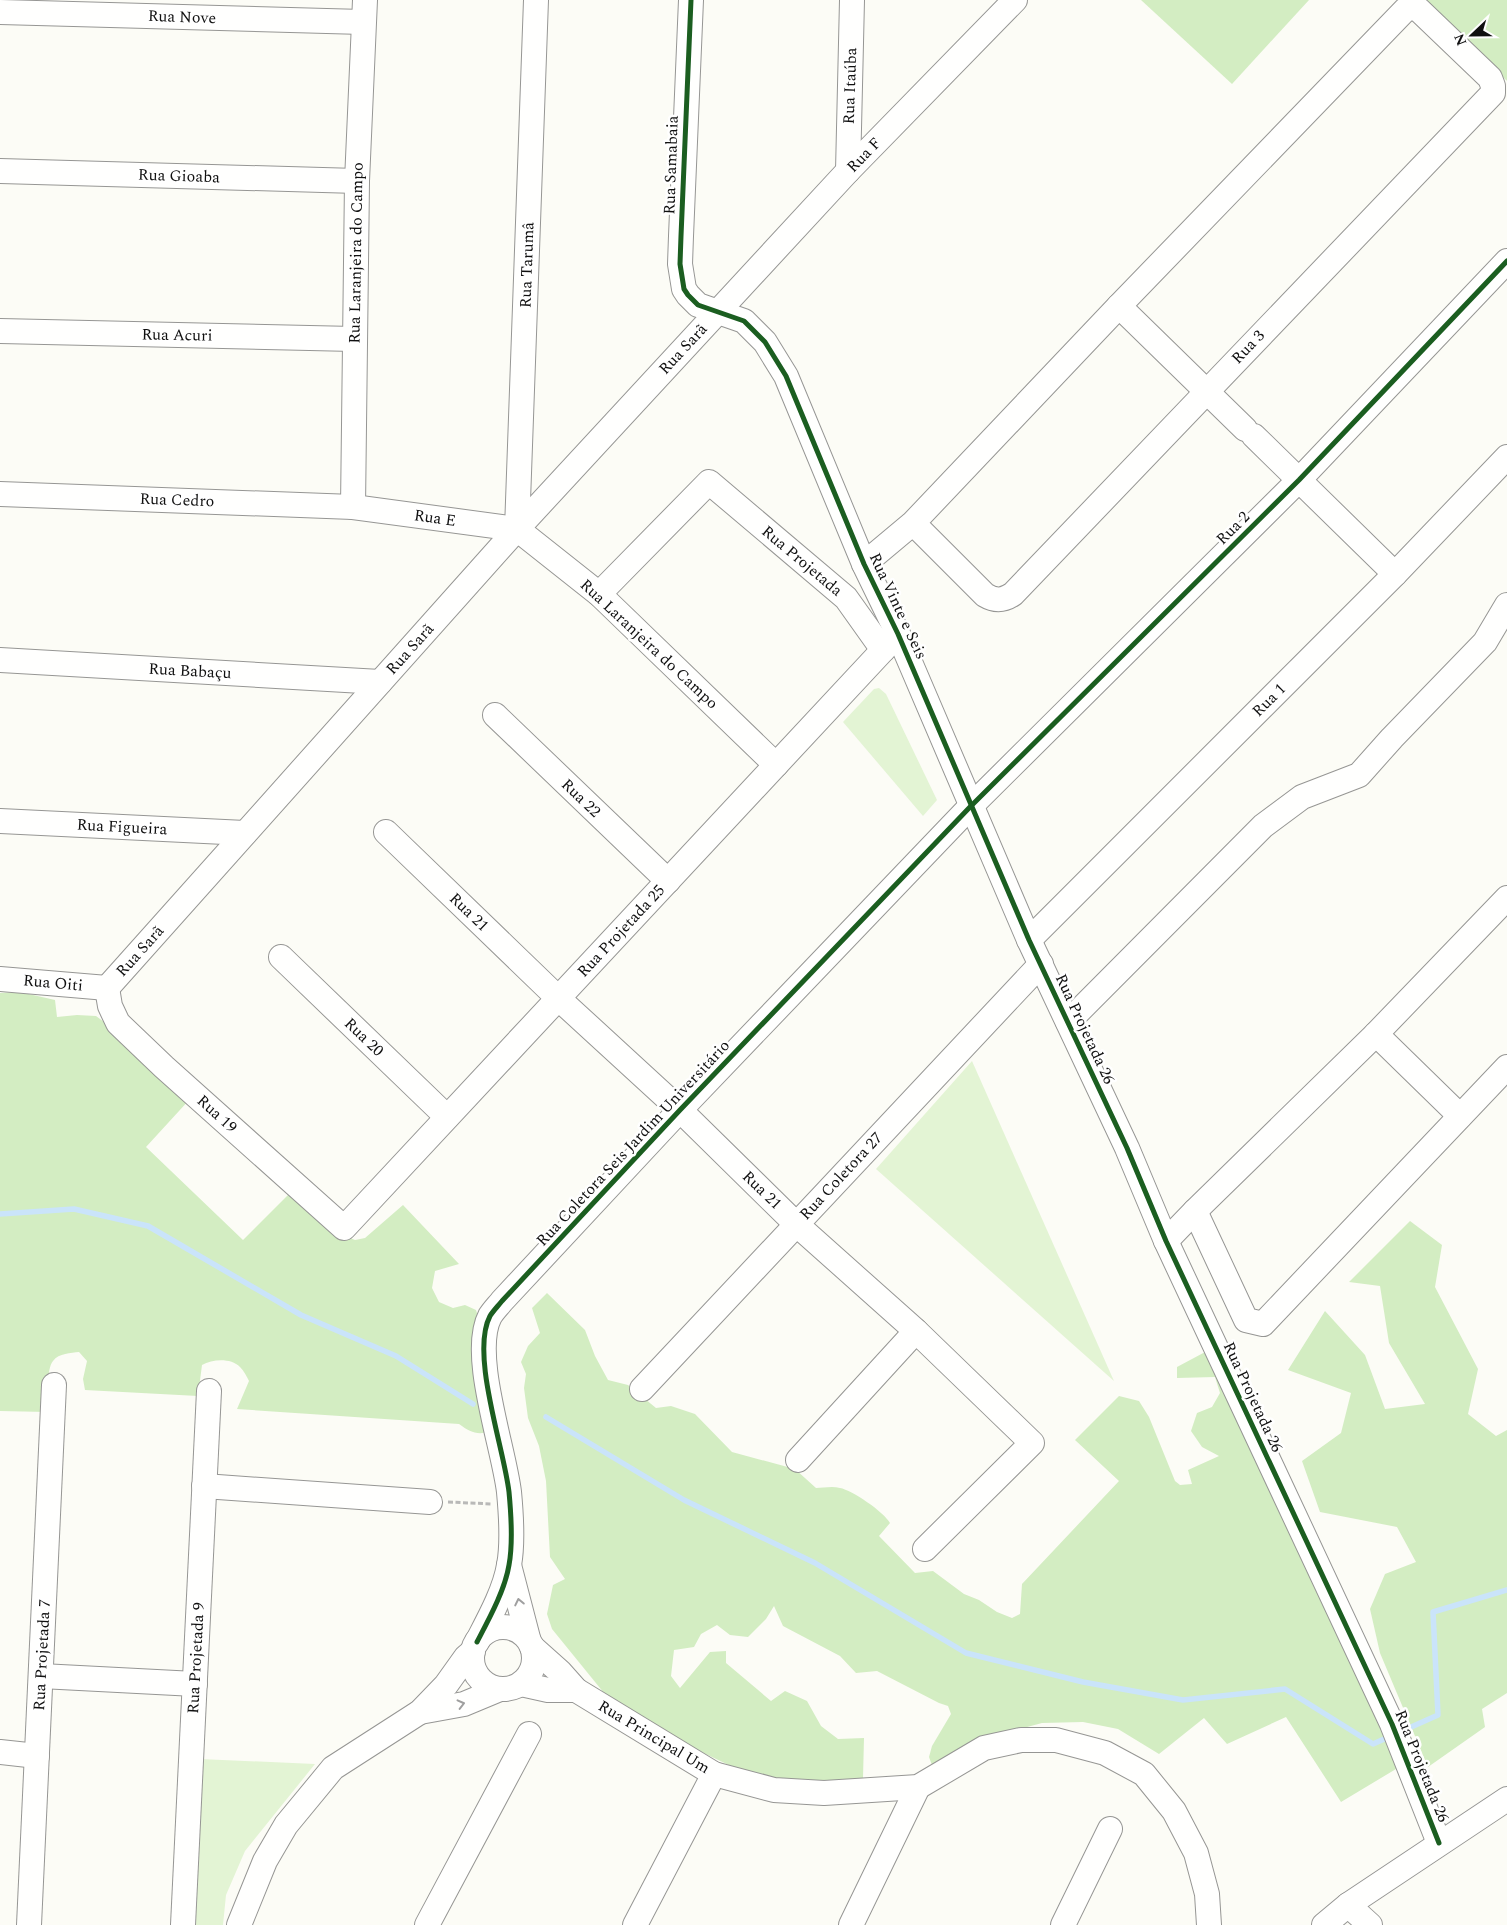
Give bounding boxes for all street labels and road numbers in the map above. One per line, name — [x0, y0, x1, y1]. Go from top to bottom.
street label: Rua Nove — [147, 4, 217, 30]
street label: Rua Itaúba — [837, 47, 863, 125]
street label: Rua Samabaia — [657, 115, 685, 215]
street label: Rua F — [841, 132, 887, 178]
street label: Rua Laranjeira do Campo — [342, 162, 370, 344]
street label: Rua Gioaba — [138, 163, 221, 189]
street label: Rua Tarumâ — [514, 221, 541, 308]
street label: Rua Sarã — [653, 318, 713, 380]
street label: Rua Acuri — [141, 322, 213, 348]
street label: Rua 3 — [1226, 324, 1270, 370]
street label: Rua Cedro — [139, 487, 215, 513]
street label: Rua E — [413, 503, 457, 533]
street label: Rua 2 — [1211, 506, 1255, 550]
street label: Rua Projetada — [756, 520, 848, 602]
street label: Rua Vinte e Seis — [863, 549, 933, 663]
street label: Rua Laranjeira do Campo — [574, 573, 724, 715]
street label: Rua Sarã — [380, 618, 440, 680]
street label: Rua Babaçu — [148, 657, 232, 685]
street label: Rua 1 — [1247, 678, 1291, 722]
street label: Rua 22 — [556, 773, 606, 823]
street label: Rua Figueira — [76, 813, 168, 841]
street label: Rua Projetada 25 — [571, 879, 671, 983]
street label: Rua 21 — [444, 887, 494, 937]
street label: Rua Sarã — [110, 920, 170, 982]
street label: Rua Oiti — [22, 968, 84, 998]
street label: Rua Projetada 26 — [1049, 970, 1121, 1088]
street label: Rua 20 — [339, 1012, 389, 1062]
street label: Rua Coletora Seis Jardim Universitário — [530, 1034, 736, 1252]
street label: Rua 19 — [191, 1089, 243, 1139]
street label: Rua Coletora 27 — [794, 1127, 888, 1225]
street label: Rua 21 — [737, 1165, 787, 1215]
street label: Rua Projetada 26 — [1217, 1338, 1289, 1456]
street label: Rua Projetada 7 — [27, 1599, 57, 1711]
street label: Rua Projetada 9 — [181, 1602, 211, 1714]
street label: Rua Principal Um — [593, 1694, 715, 1780]
street label: Rua Projetada 26 — [1388, 1706, 1456, 1826]

